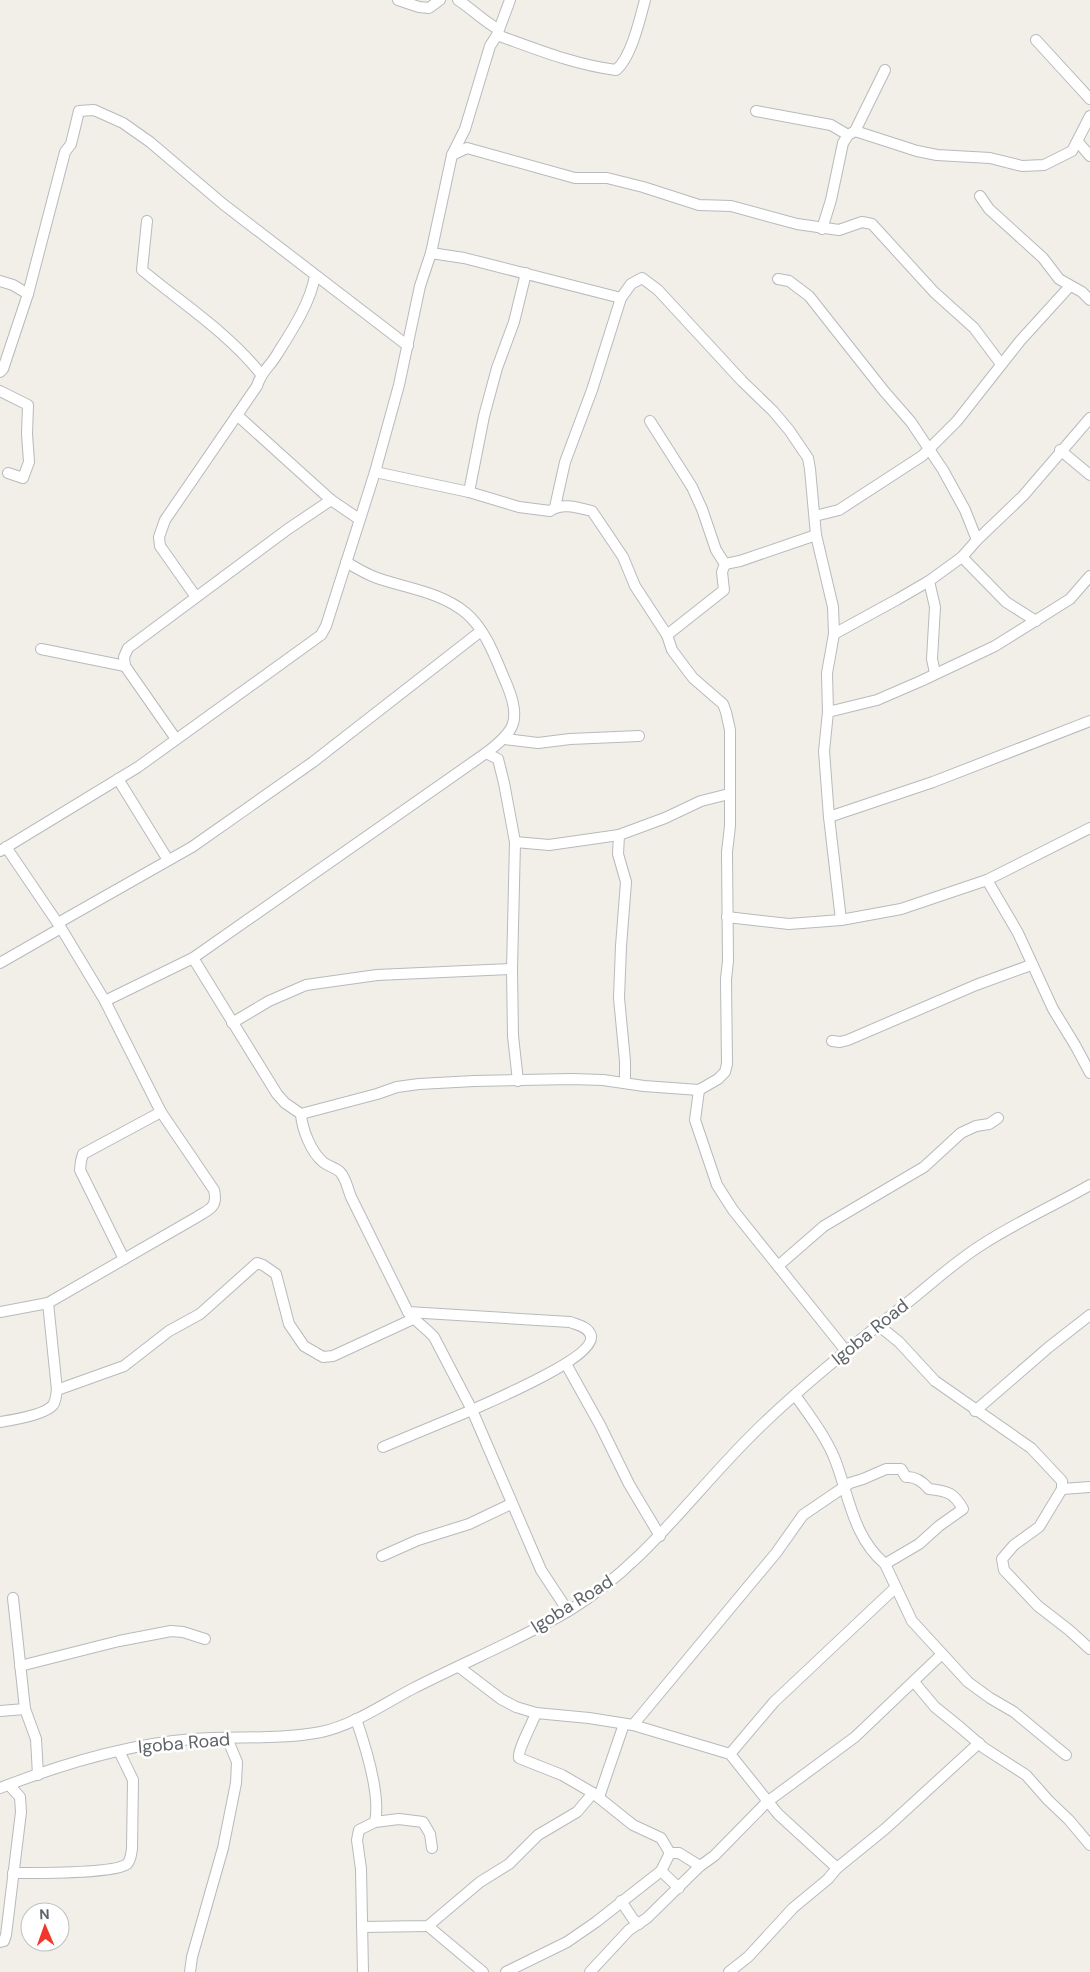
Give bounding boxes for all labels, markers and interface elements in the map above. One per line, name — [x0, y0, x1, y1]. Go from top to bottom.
street label: Igoba Road — [827, 1294, 913, 1370]
street label: Igoba Road — [526, 1569, 618, 1639]
street label: Igoba Road — [137, 1727, 231, 1759]
north arrow — [20, 1902, 70, 1952]
text: N — [39, 1905, 50, 1923]

